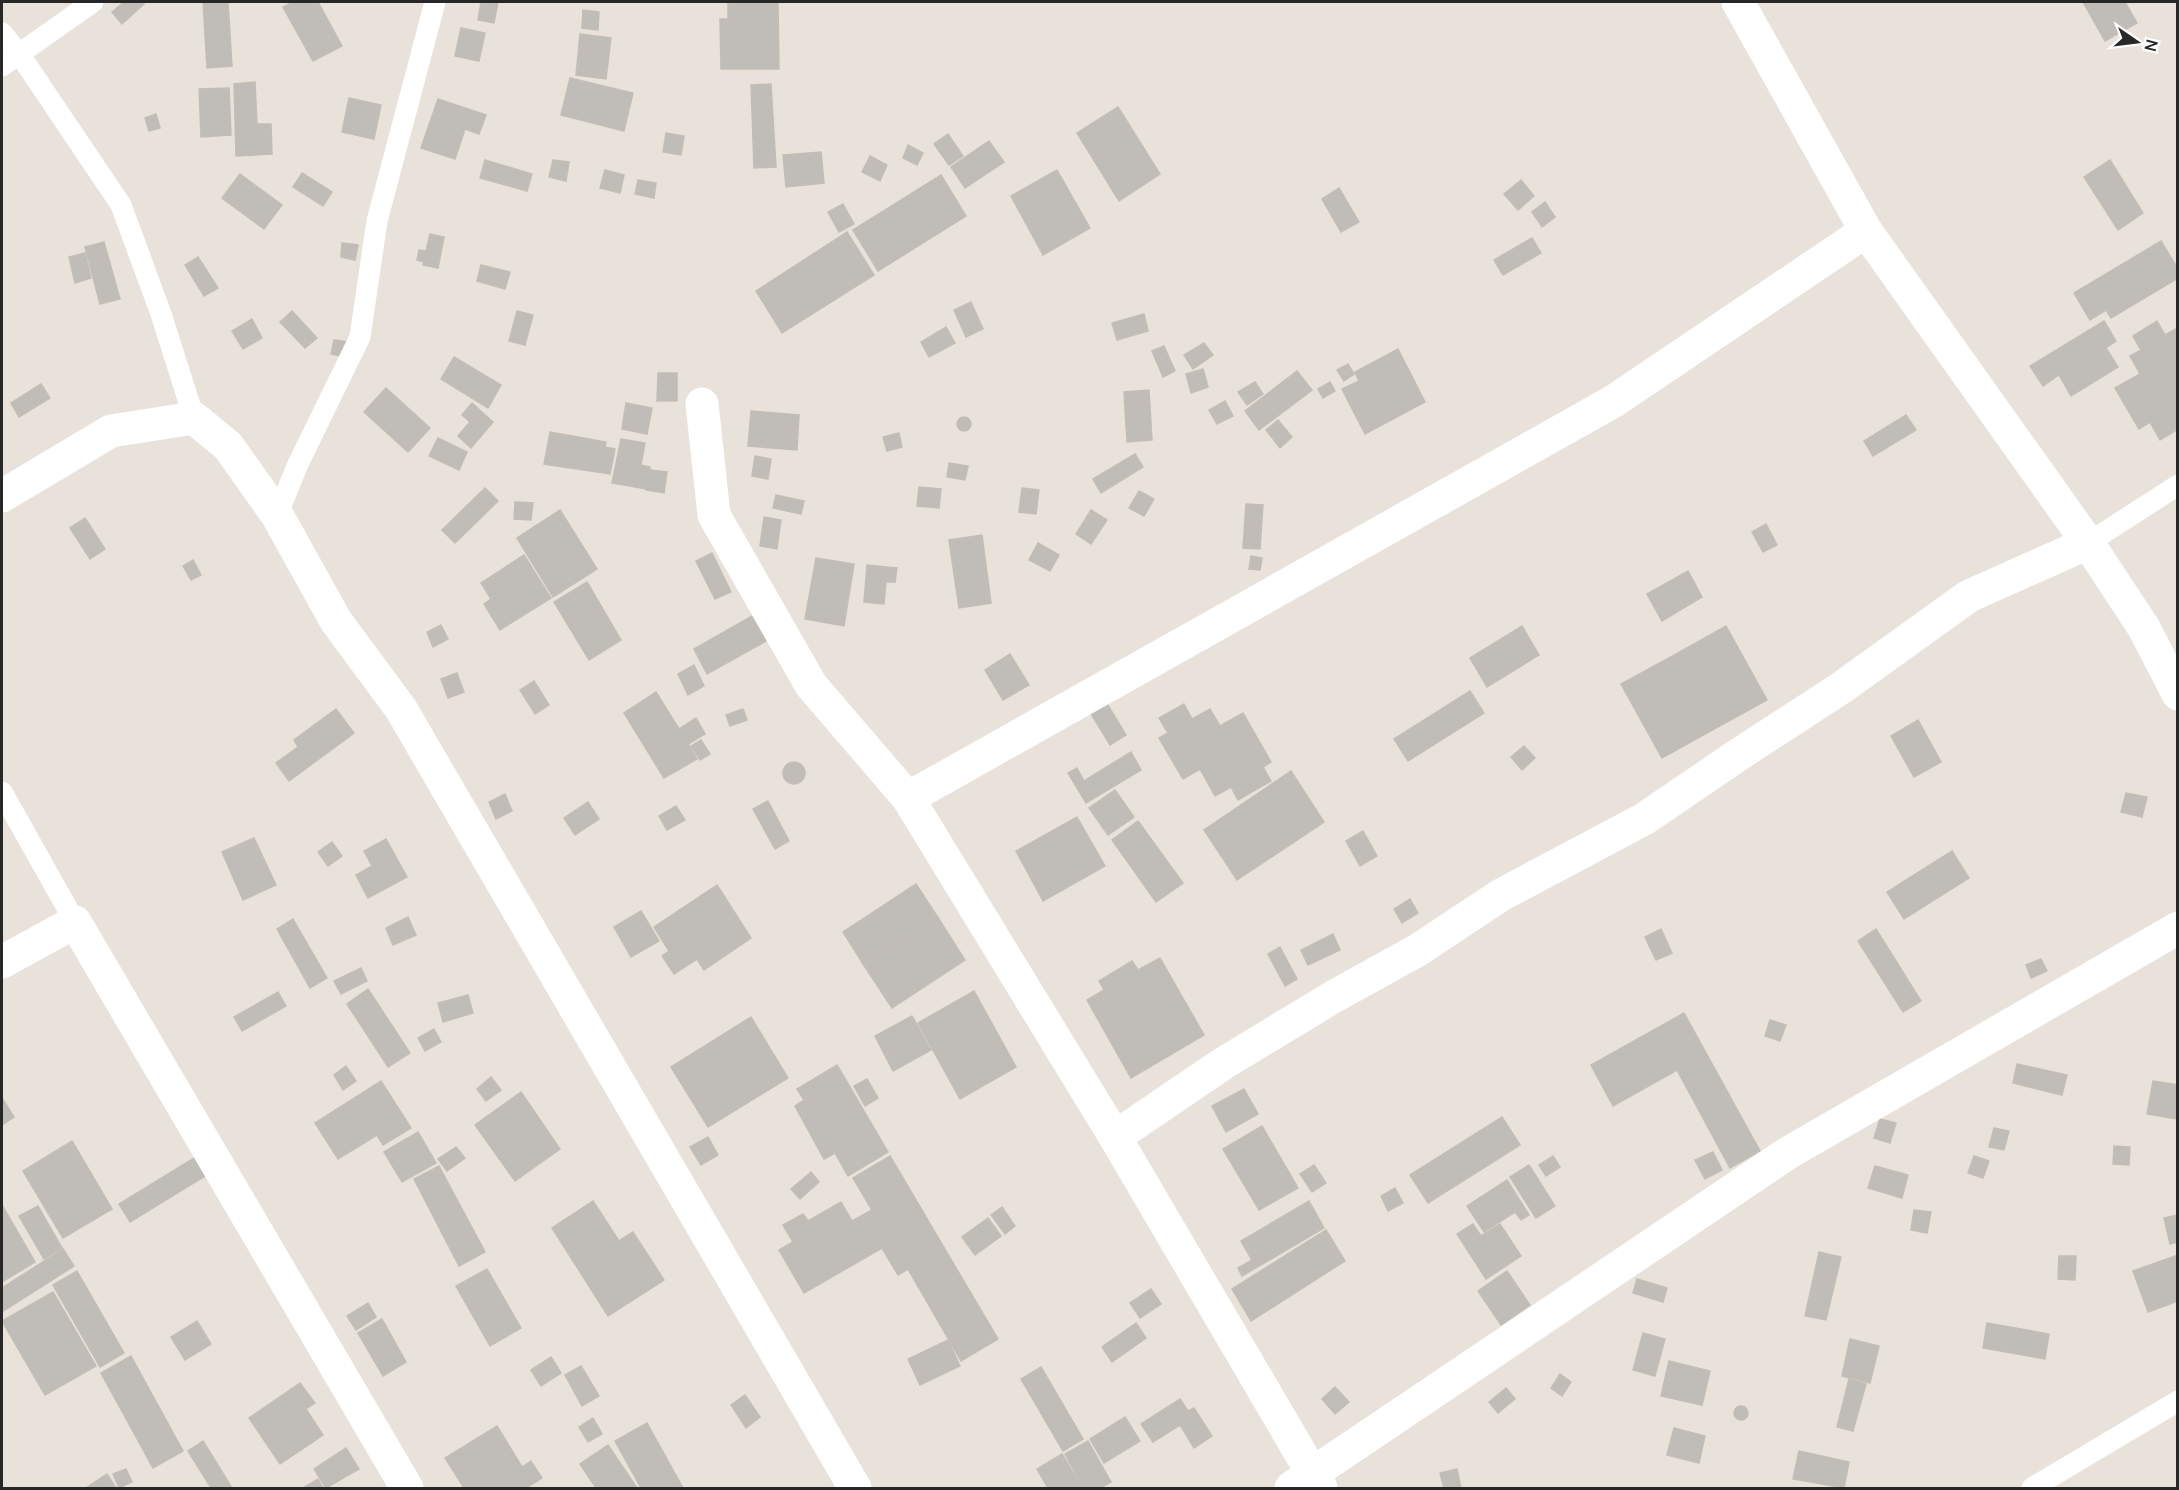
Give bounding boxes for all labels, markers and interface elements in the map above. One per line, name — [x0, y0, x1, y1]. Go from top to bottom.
north arrow — [2107, 12, 2167, 72]
text: N — [2139, 37, 2164, 54]

